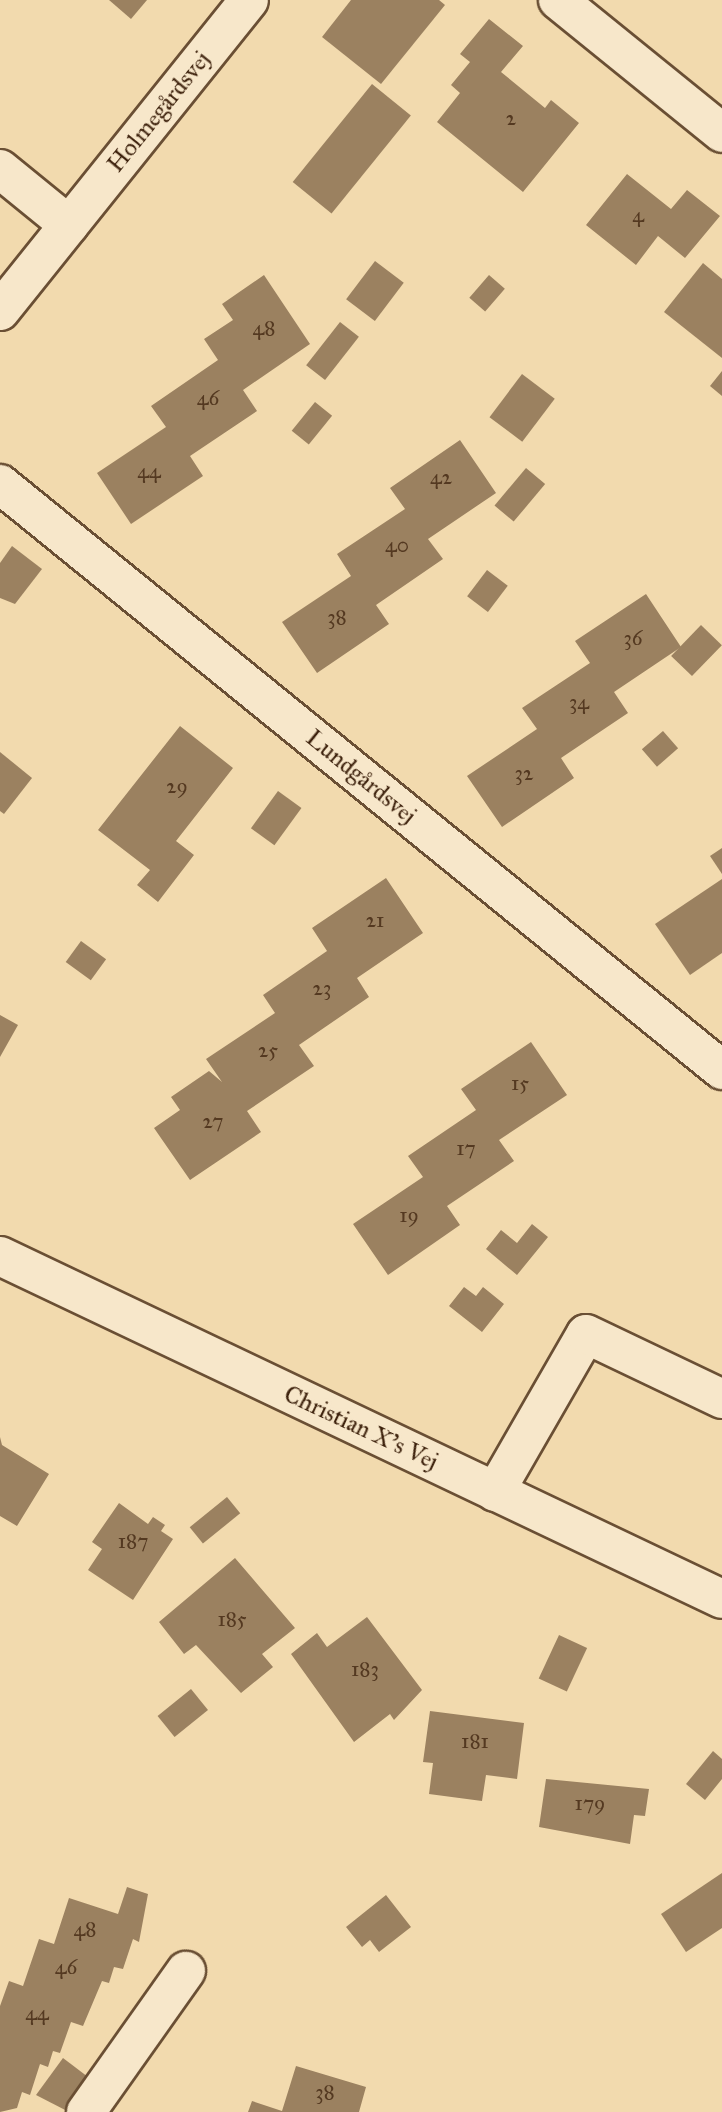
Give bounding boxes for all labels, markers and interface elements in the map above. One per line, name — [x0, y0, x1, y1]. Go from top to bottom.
street label: Holmegårdsvej — [101, 46, 217, 178]
house number: 2 — [506, 105, 516, 131]
house number: 4 — [632, 202, 644, 228]
house number: 48 — [253, 315, 275, 341]
house number: 46 — [197, 385, 219, 411]
house number: 44 — [137, 458, 161, 484]
house number: 42 — [430, 464, 452, 490]
house number: 40 — [385, 532, 409, 558]
house number: 38 — [327, 604, 347, 630]
house number: 36 — [623, 625, 643, 651]
house number: 34 — [569, 689, 589, 715]
street label: Lundgårdsvej — [300, 724, 422, 830]
house number: 32 — [515, 760, 533, 786]
house number: 29 — [166, 773, 188, 799]
house number: 21 — [366, 907, 384, 933]
house number: 23 — [313, 975, 331, 1001]
house number: 25 — [258, 1037, 278, 1063]
house number: 15 — [511, 1070, 529, 1096]
house number: 27 — [202, 1108, 224, 1134]
house number: 17 — [456, 1135, 476, 1161]
house number: 19 — [399, 1202, 419, 1228]
street label: Christian X's Vej — [279, 1380, 443, 1476]
house number: 187 — [118, 1528, 148, 1554]
house number: 185 — [217, 1606, 247, 1632]
house number: 183 — [351, 1656, 379, 1682]
house number: 181 — [461, 1728, 489, 1754]
house number: 179 — [575, 1790, 605, 1816]
house number: 48 — [74, 1916, 96, 1942]
house number: 46 — [55, 1954, 77, 1980]
house number: 44 — [25, 2000, 49, 2026]
house number: 38 — [315, 2079, 335, 2105]

